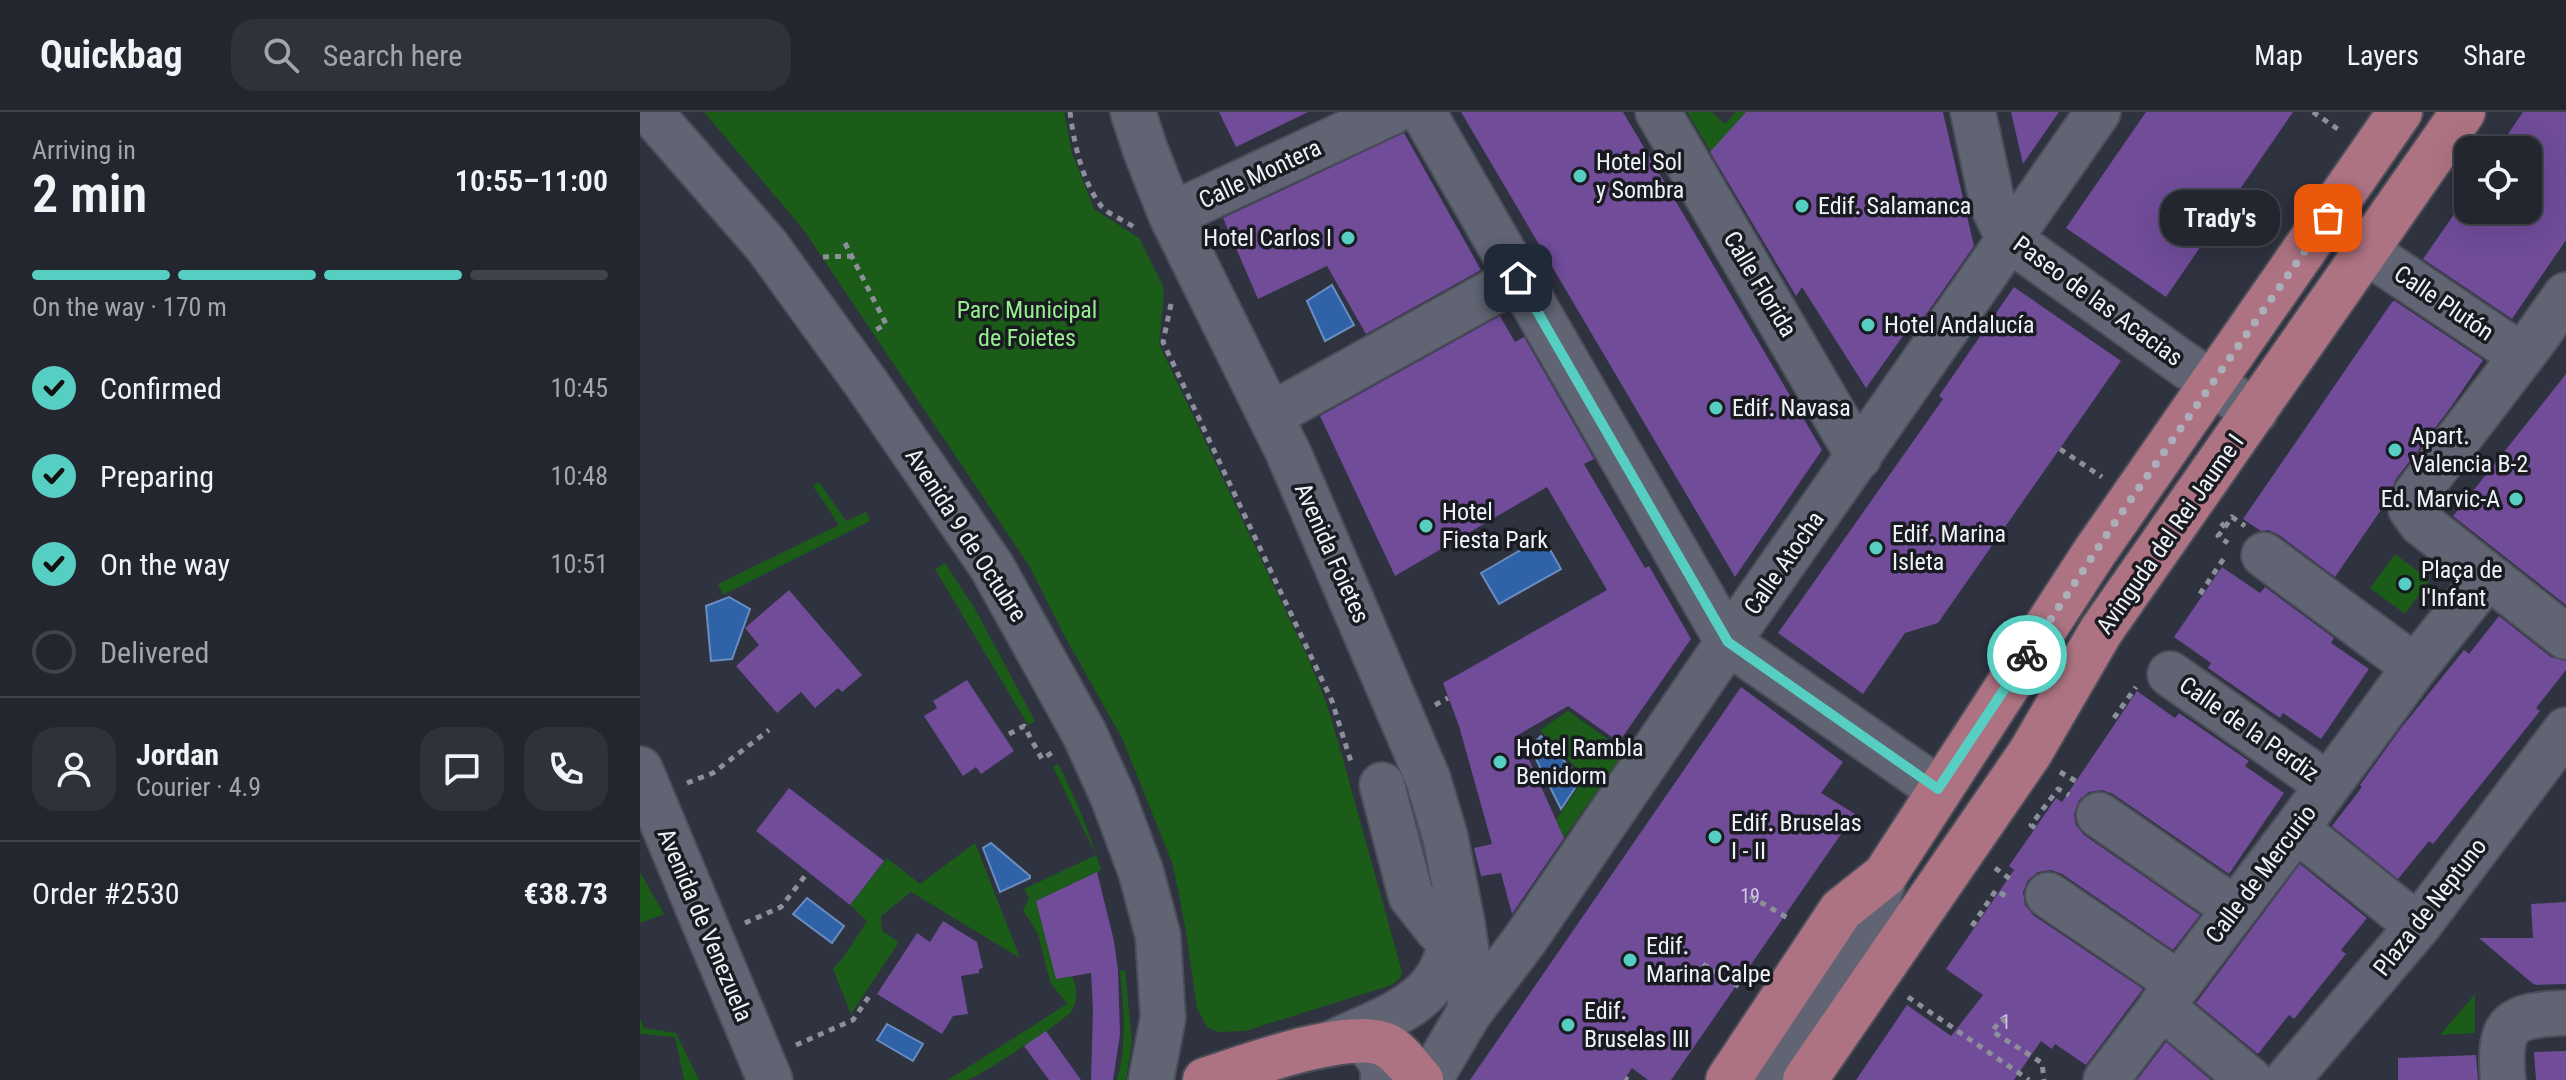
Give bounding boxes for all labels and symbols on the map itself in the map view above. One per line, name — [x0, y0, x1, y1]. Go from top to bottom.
street label: Calle Montera — [1195, 134, 1325, 214]
place label: Hotel Sol y Sombra — [1596, 148, 1684, 204]
marker: Hotel Sol y Sombra — [1571, 167, 1589, 185]
pin — [2294, 184, 2362, 252]
callout: Trady's — [2160, 190, 2280, 246]
place label: Edif. Salamanca — [1818, 192, 1971, 220]
marker: Edif. Salamanca — [1793, 197, 1811, 215]
place label: Hotel Carlos I — [1203, 224, 1332, 252]
street label: Calle Florida — [1718, 226, 1802, 342]
marker: Hotel Carlos I — [1339, 229, 1357, 247]
street label: Paseo de las Acacias — [2008, 230, 2188, 372]
pin — [1484, 244, 1552, 312]
street label: Calle Plutón — [2389, 260, 2499, 346]
park label: Parc Municipal de Foietes — [957, 296, 1097, 352]
place label: Hotel Andalucía — [1884, 311, 2035, 339]
marker: Hotel Andalucía — [1859, 316, 1877, 334]
place label: Edif. Navasa — [1732, 394, 1851, 422]
marker: Edif. Navasa — [1707, 399, 1725, 417]
place label: Apart. Valencia B-2 — [2411, 422, 2528, 478]
street label: Avinguda del Rei Jaume I — [2090, 429, 2250, 639]
marker: Apart. Valencia B-2 — [2386, 441, 2404, 459]
street label: Avenida 9 de Octubre — [900, 443, 1032, 627]
street label: Avenida Foietes — [1289, 479, 1375, 627]
place label: Ed. Marvic-A — [2381, 485, 2500, 513]
marker: Ed. Marvic-A — [2507, 490, 2525, 508]
place label: Hotel Fiesta Park — [1442, 498, 1548, 554]
street label: Calle Atocha — [1738, 506, 1830, 620]
marker: Hotel Fiesta Park — [1417, 517, 1435, 535]
place label: Edif. Marina Isleta — [1892, 520, 2006, 576]
marker: Edif. Marina Isleta — [1867, 539, 1885, 557]
place label: Plaça de l'Infant — [2421, 556, 2503, 612]
marker: Plaça de l'Infant — [2396, 575, 2414, 593]
courier — [1987, 615, 2067, 695]
street label: Calle de la Perdiz — [2174, 671, 2324, 787]
place label: Hotel Rambla Benidorm — [1516, 734, 1643, 790]
marker: Hotel Rambla Benidorm — [1491, 753, 1509, 771]
street label: Calle de Mercurio — [2200, 799, 2322, 949]
place label: Edif. Bruselas I - II — [1731, 809, 1862, 865]
street label: Avenida de Venezuela — [652, 824, 758, 1026]
marker: Edif. Bruselas I - II — [1706, 828, 1724, 846]
street label: Plaza de Neptuno — [2368, 833, 2492, 981]
house number: 19 — [1740, 884, 1760, 908]
place label: Edif. Marina Calpe — [1646, 932, 1771, 988]
marker: Edif. Marina Calpe — [1621, 951, 1639, 969]
place label: Edif. Bruselas III — [1584, 997, 1690, 1053]
house number: 1 — [2001, 1010, 2011, 1034]
marker: Edif. Bruselas III — [1559, 1016, 1577, 1034]

